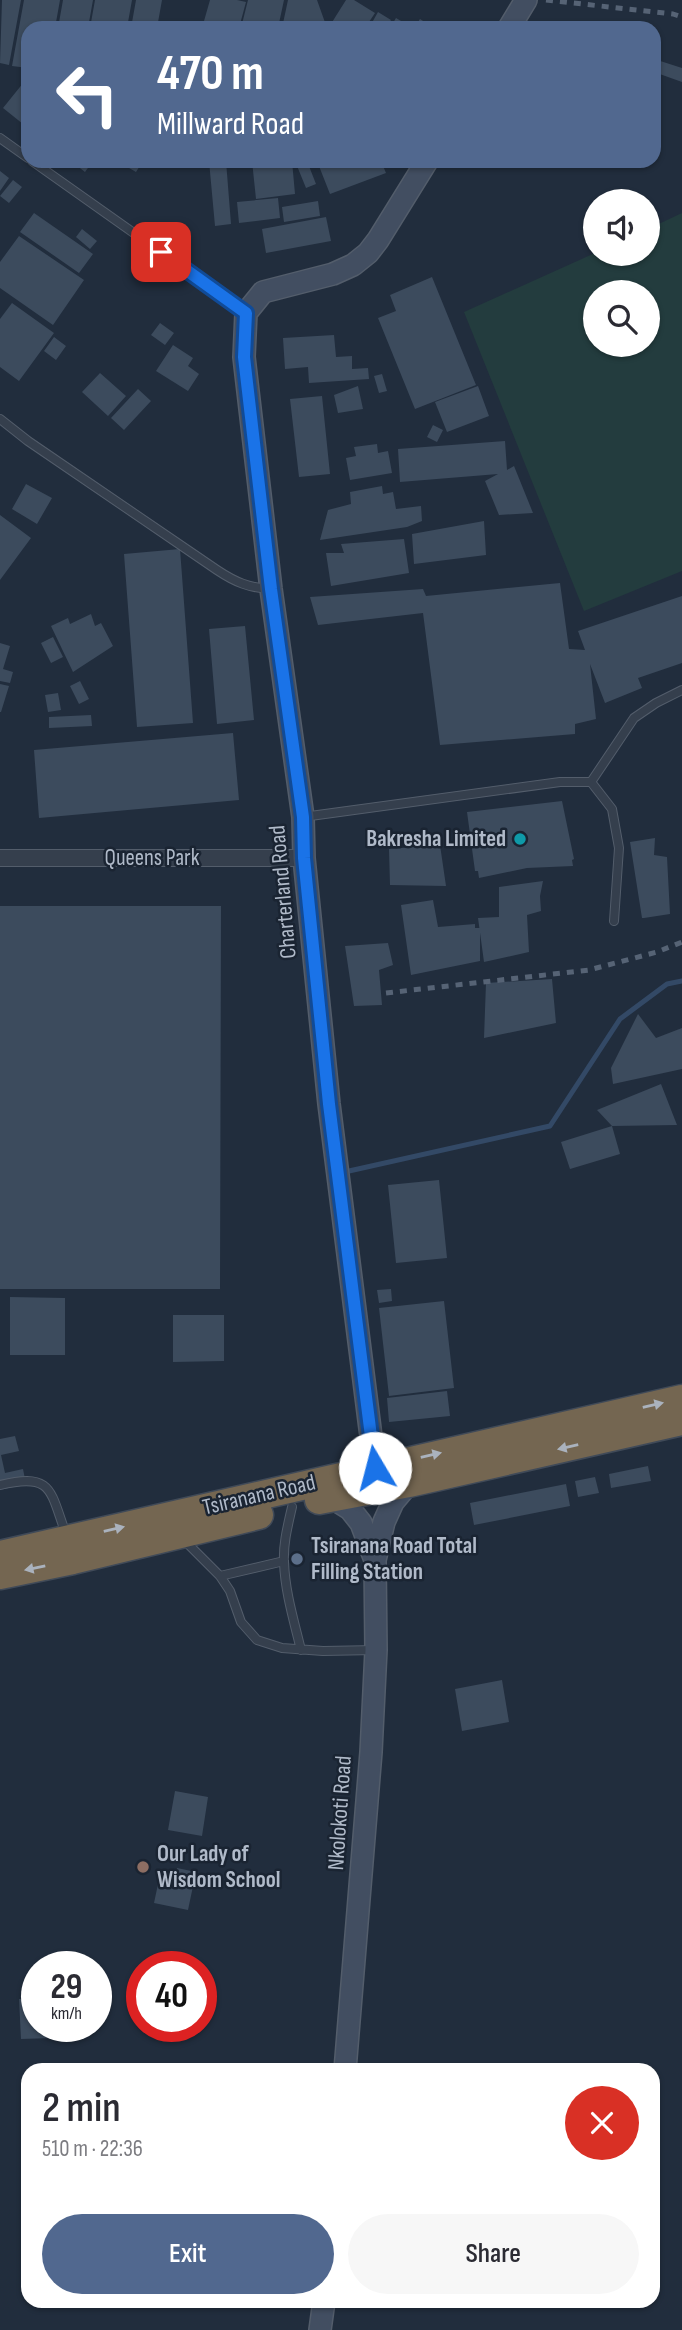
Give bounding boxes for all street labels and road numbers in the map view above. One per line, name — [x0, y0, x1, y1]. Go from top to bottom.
street label: Charterland Road — [263, 824, 303, 960]
street label: Queens Park — [105, 844, 200, 872]
street label: Tsiranana Road — [200, 1468, 318, 1522]
street label: Nkolokoti Road — [322, 1755, 358, 1871]

